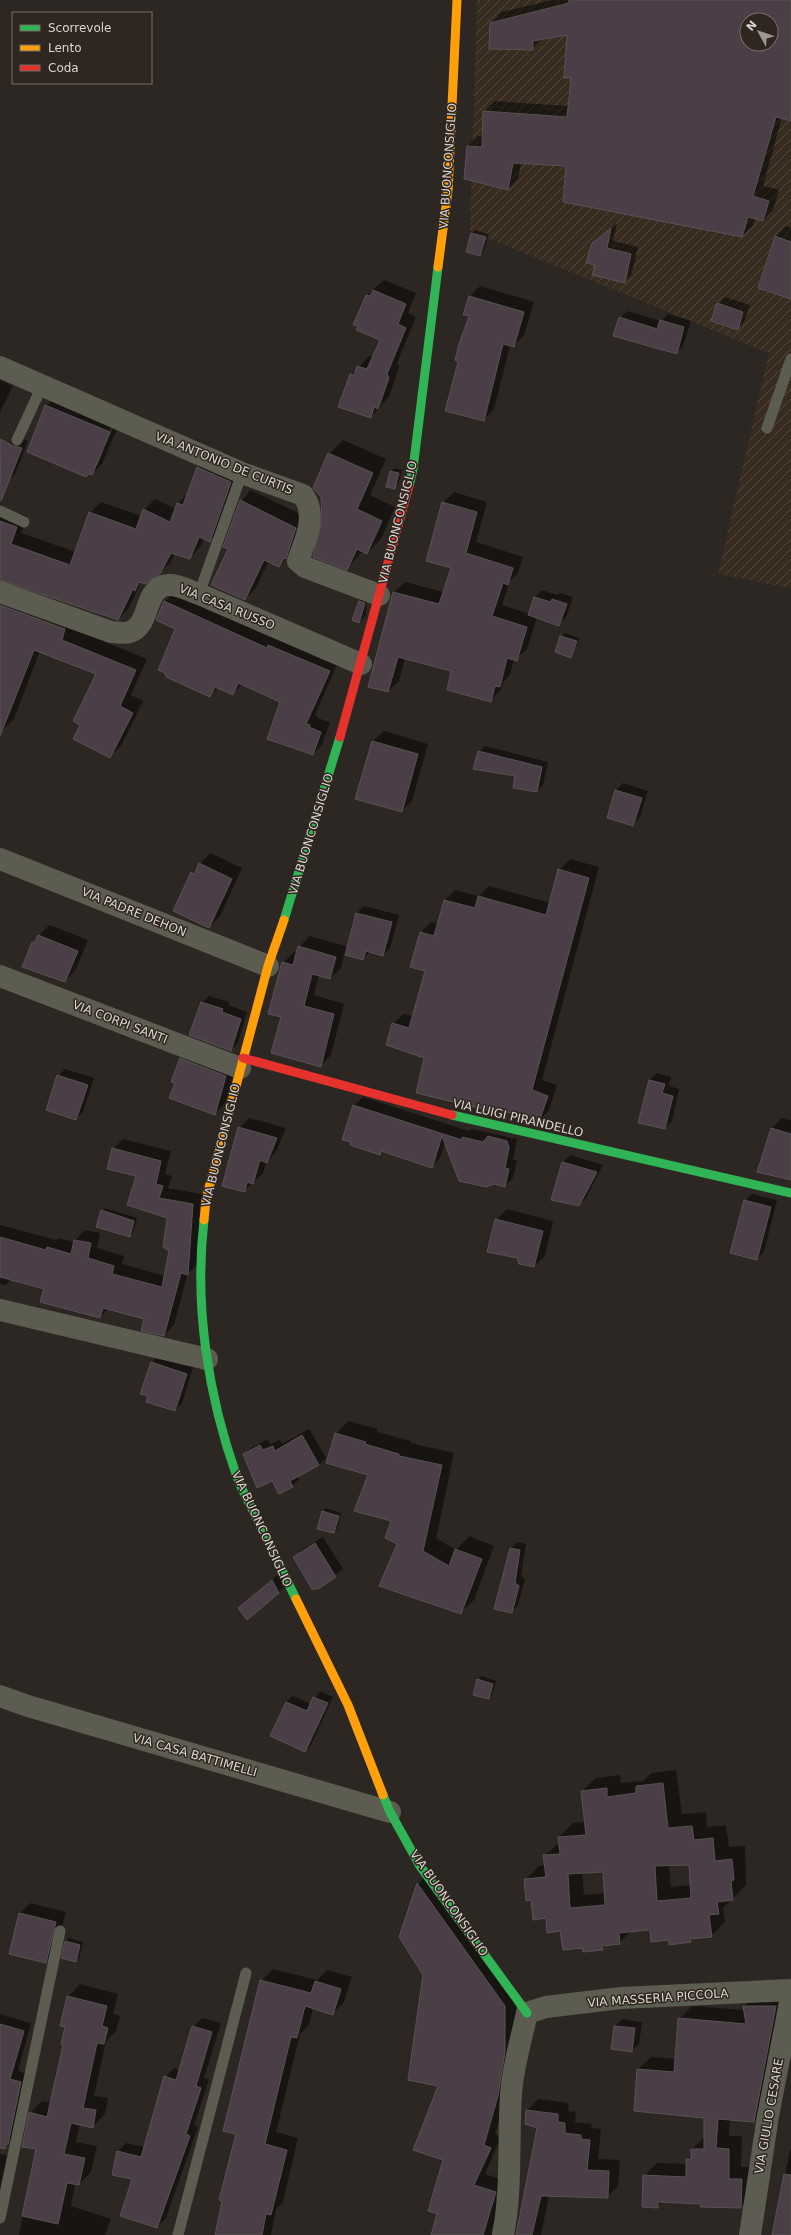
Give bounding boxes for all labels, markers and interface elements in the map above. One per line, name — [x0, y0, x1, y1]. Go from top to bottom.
legend — [12, 12, 152, 84]
north arrow — [739, 12, 779, 52]
text: N — [744, 18, 760, 34]
text: Scorrevole — [48, 21, 112, 35]
text: Lento — [48, 41, 82, 55]
text: Coda — [48, 61, 79, 75]
street label: VIA BUONCONSIGLIO — [437, 103, 459, 229]
street label: VIA ANTONIO DE CURTIS — [153, 429, 295, 497]
street label: VIA BUONCONSIGLIO — [376, 459, 420, 585]
street label: VIA CASA RUSSO — [177, 581, 277, 633]
street label: VIA BUONCONSIGLIO — [286, 772, 336, 896]
street label: VIA PADRE DEHON — [80, 885, 188, 939]
street label: VIA CORPI SANTI — [71, 997, 169, 1047]
street label: VIA BUONCONSIGLIO — [199, 1082, 243, 1208]
street label: VIA LUIGI PIRANDELLO — [451, 1096, 585, 1140]
street label: VIA BUONCONSIGLIO — [229, 1469, 295, 1589]
street label: VIA CASA BATTIMELLI — [131, 1731, 259, 1779]
street label: VIA BUONCONSIGLIO — [407, 1847, 491, 1959]
street label: VIA MASSERIA PICCOLA — [587, 1986, 730, 2010]
street label: VIA GIULIO CESARE — [752, 2057, 786, 2175]

